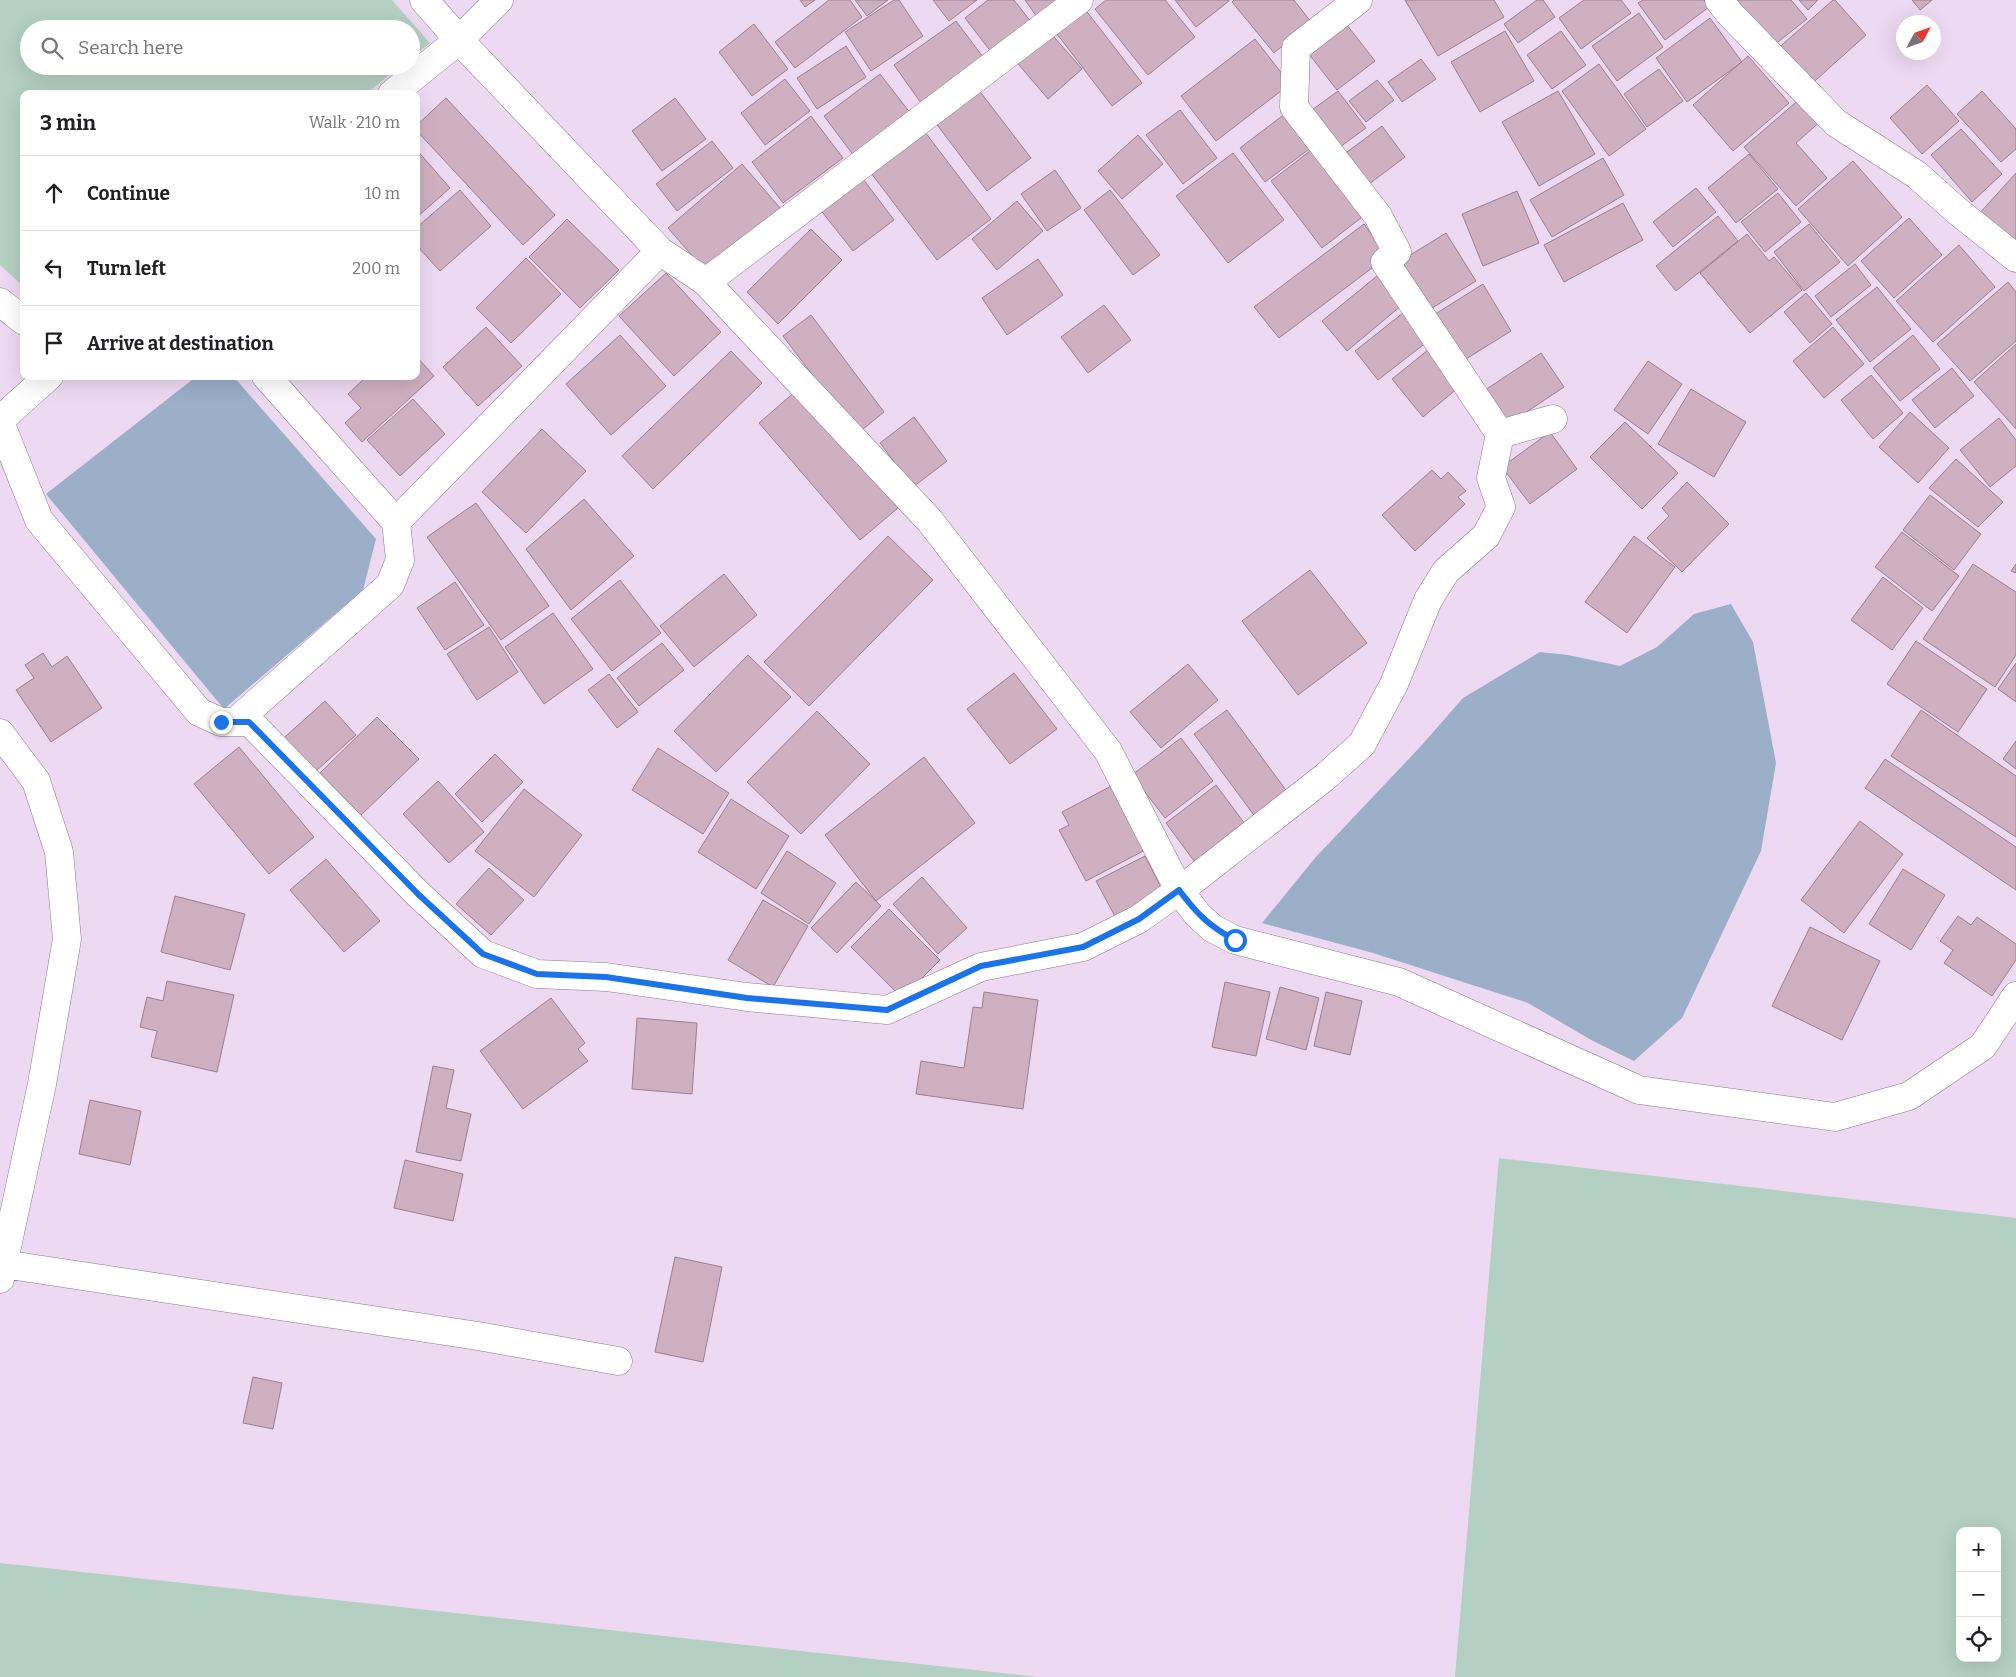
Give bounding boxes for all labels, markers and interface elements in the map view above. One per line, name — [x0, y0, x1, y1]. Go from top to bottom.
north arrow — [1896, 15, 1941, 60]
search box — [20, 20, 420, 75]
icon: search — [38, 34, 66, 62]
text: Search here — [78, 36, 183, 59]
text: 3 min — [40, 110, 96, 136]
text: Walk · 210 m — [309, 113, 400, 132]
icon: ahead — [40, 179, 68, 207]
text: Continue — [87, 182, 170, 205]
text: 10 m — [365, 184, 400, 203]
icon: left — [40, 254, 68, 282]
text: Turn left — [87, 257, 166, 280]
text: 200 m — [352, 259, 400, 278]
icon: arrive — [40, 329, 68, 357]
text: Arrive at destination — [87, 332, 274, 355]
route end — [210, 711, 233, 734]
route start — [1224, 929, 1247, 952]
map controls — [1956, 1527, 2001, 1662]
button: + — [1956, 1527, 2001, 1572]
button: − — [1956, 1572, 2001, 1617]
button: locate — [1956, 1617, 2001, 1662]

